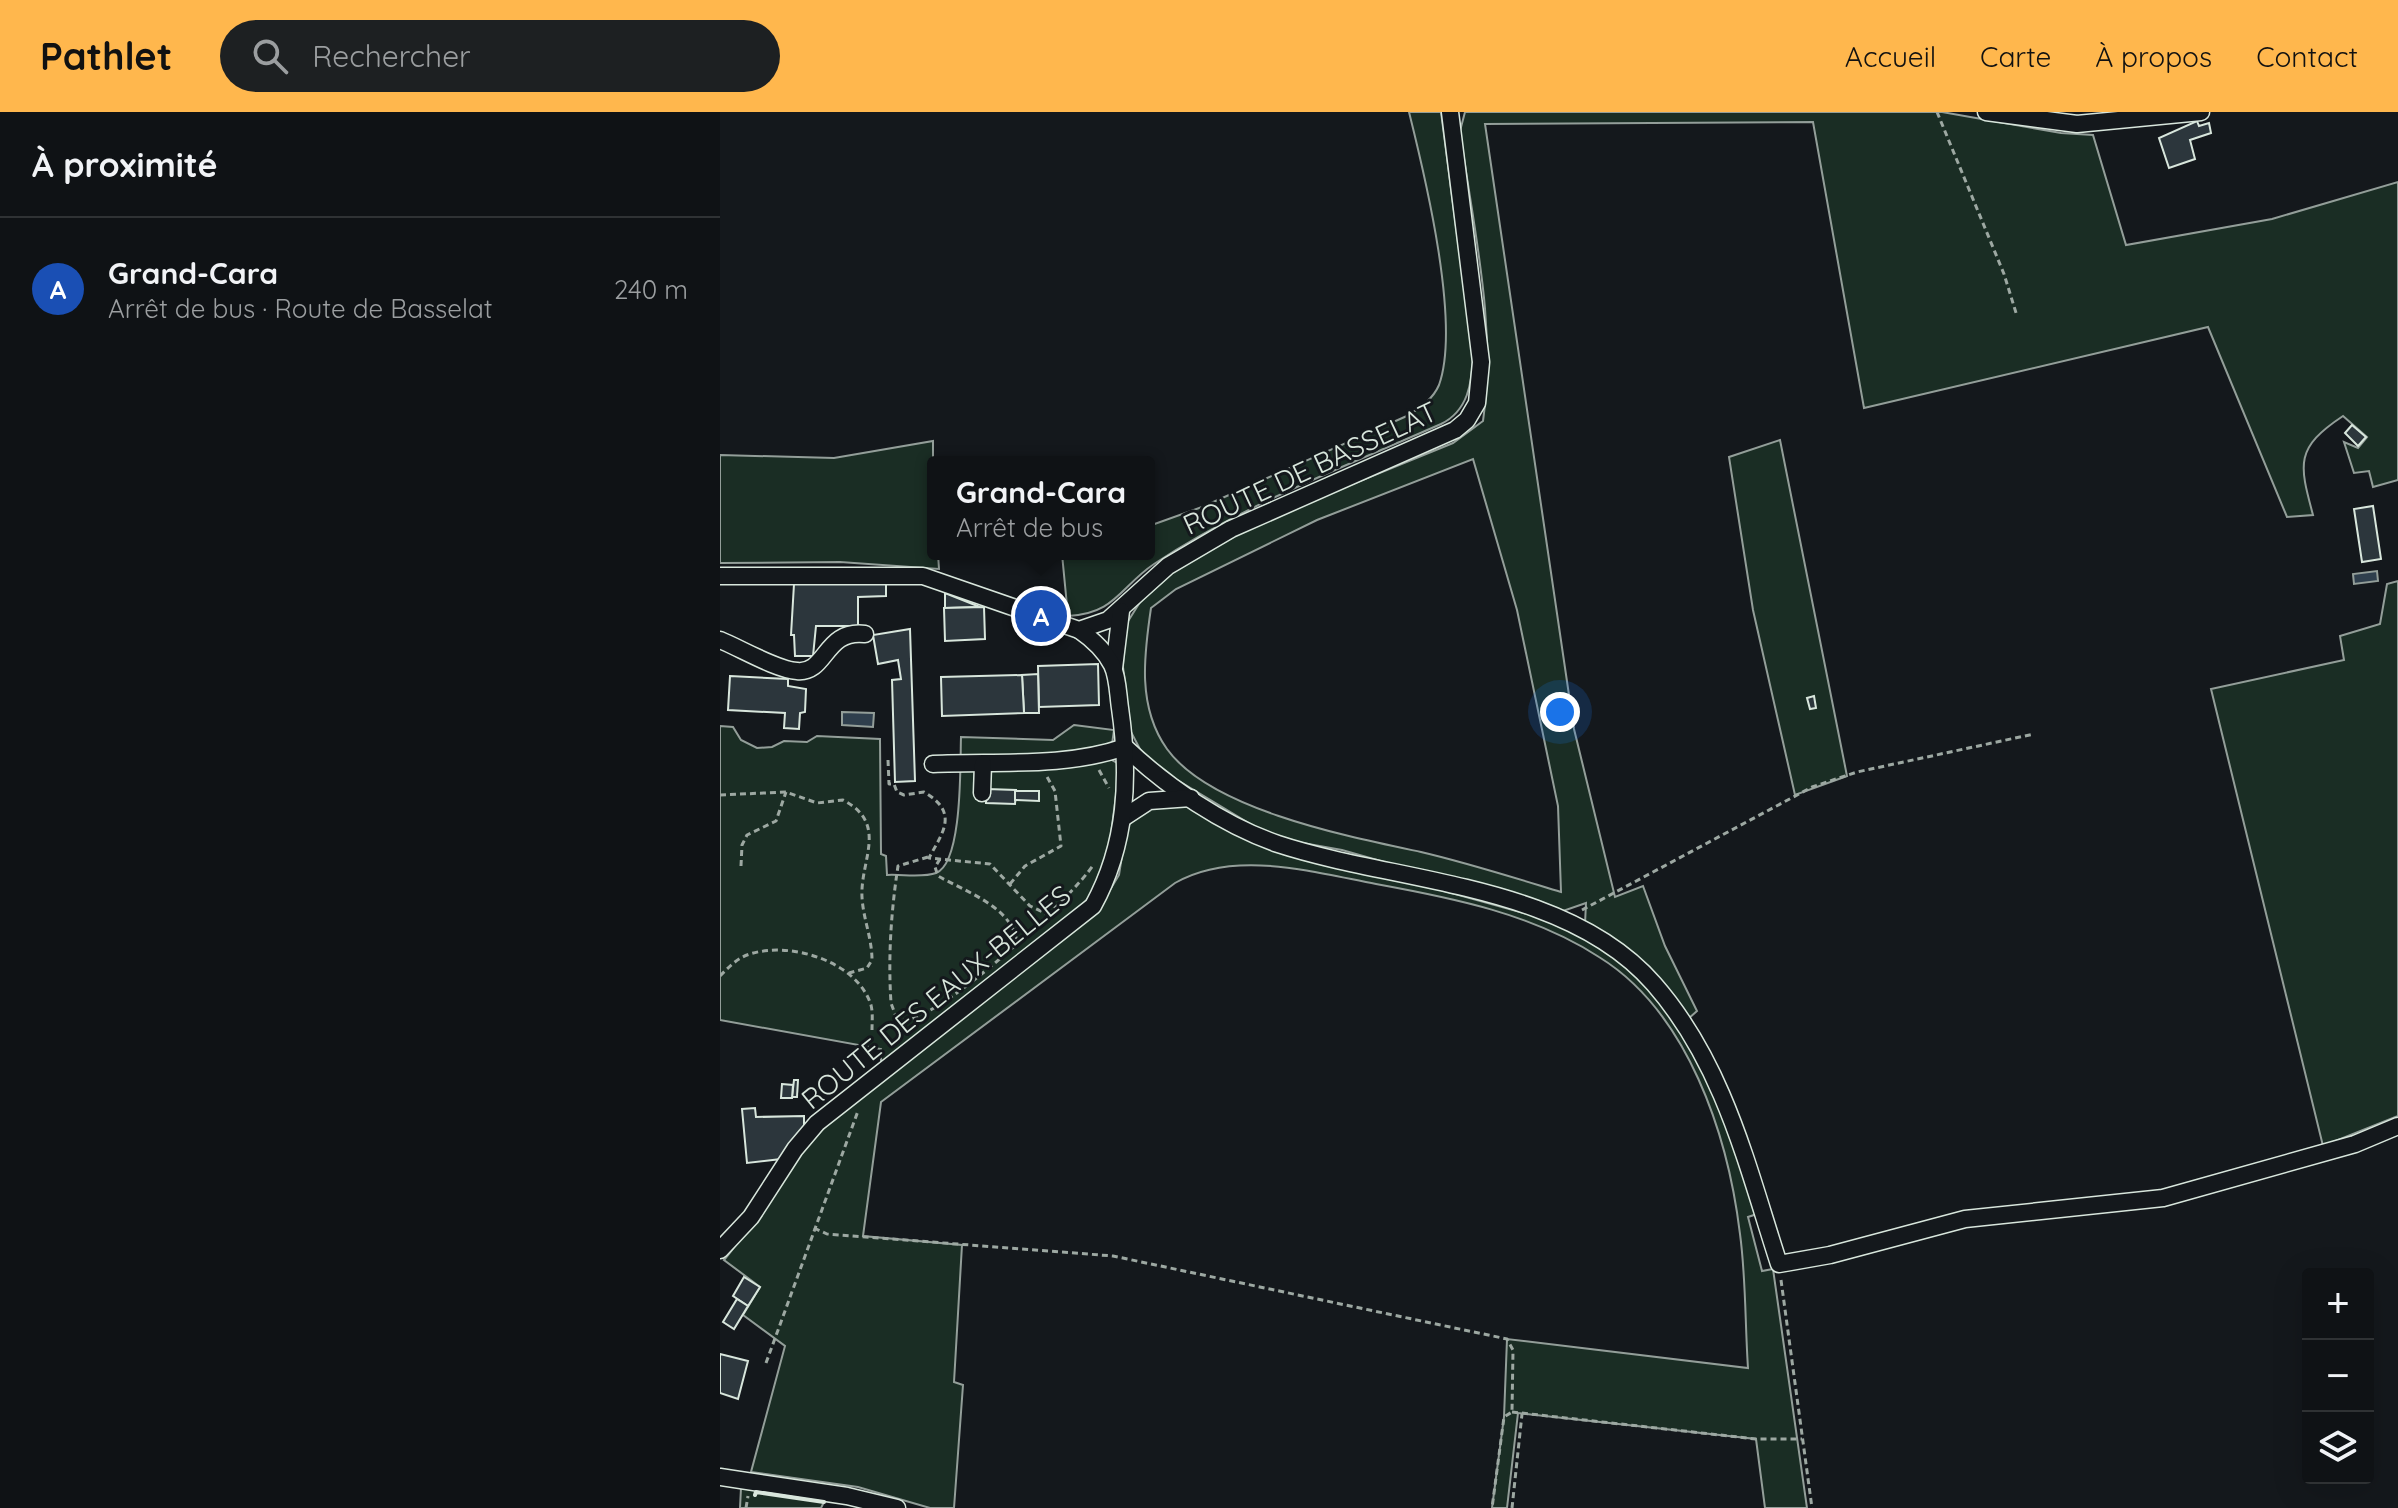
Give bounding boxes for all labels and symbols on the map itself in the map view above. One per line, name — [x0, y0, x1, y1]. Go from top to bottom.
street label: ROUTE DE BASSELAT — [1177, 393, 1442, 542]
pin: A — [1015, 586, 1067, 646]
your location — [1540, 692, 1580, 732]
street label: ROUTE DES EAUX-BELLES — [794, 877, 1078, 1116]

